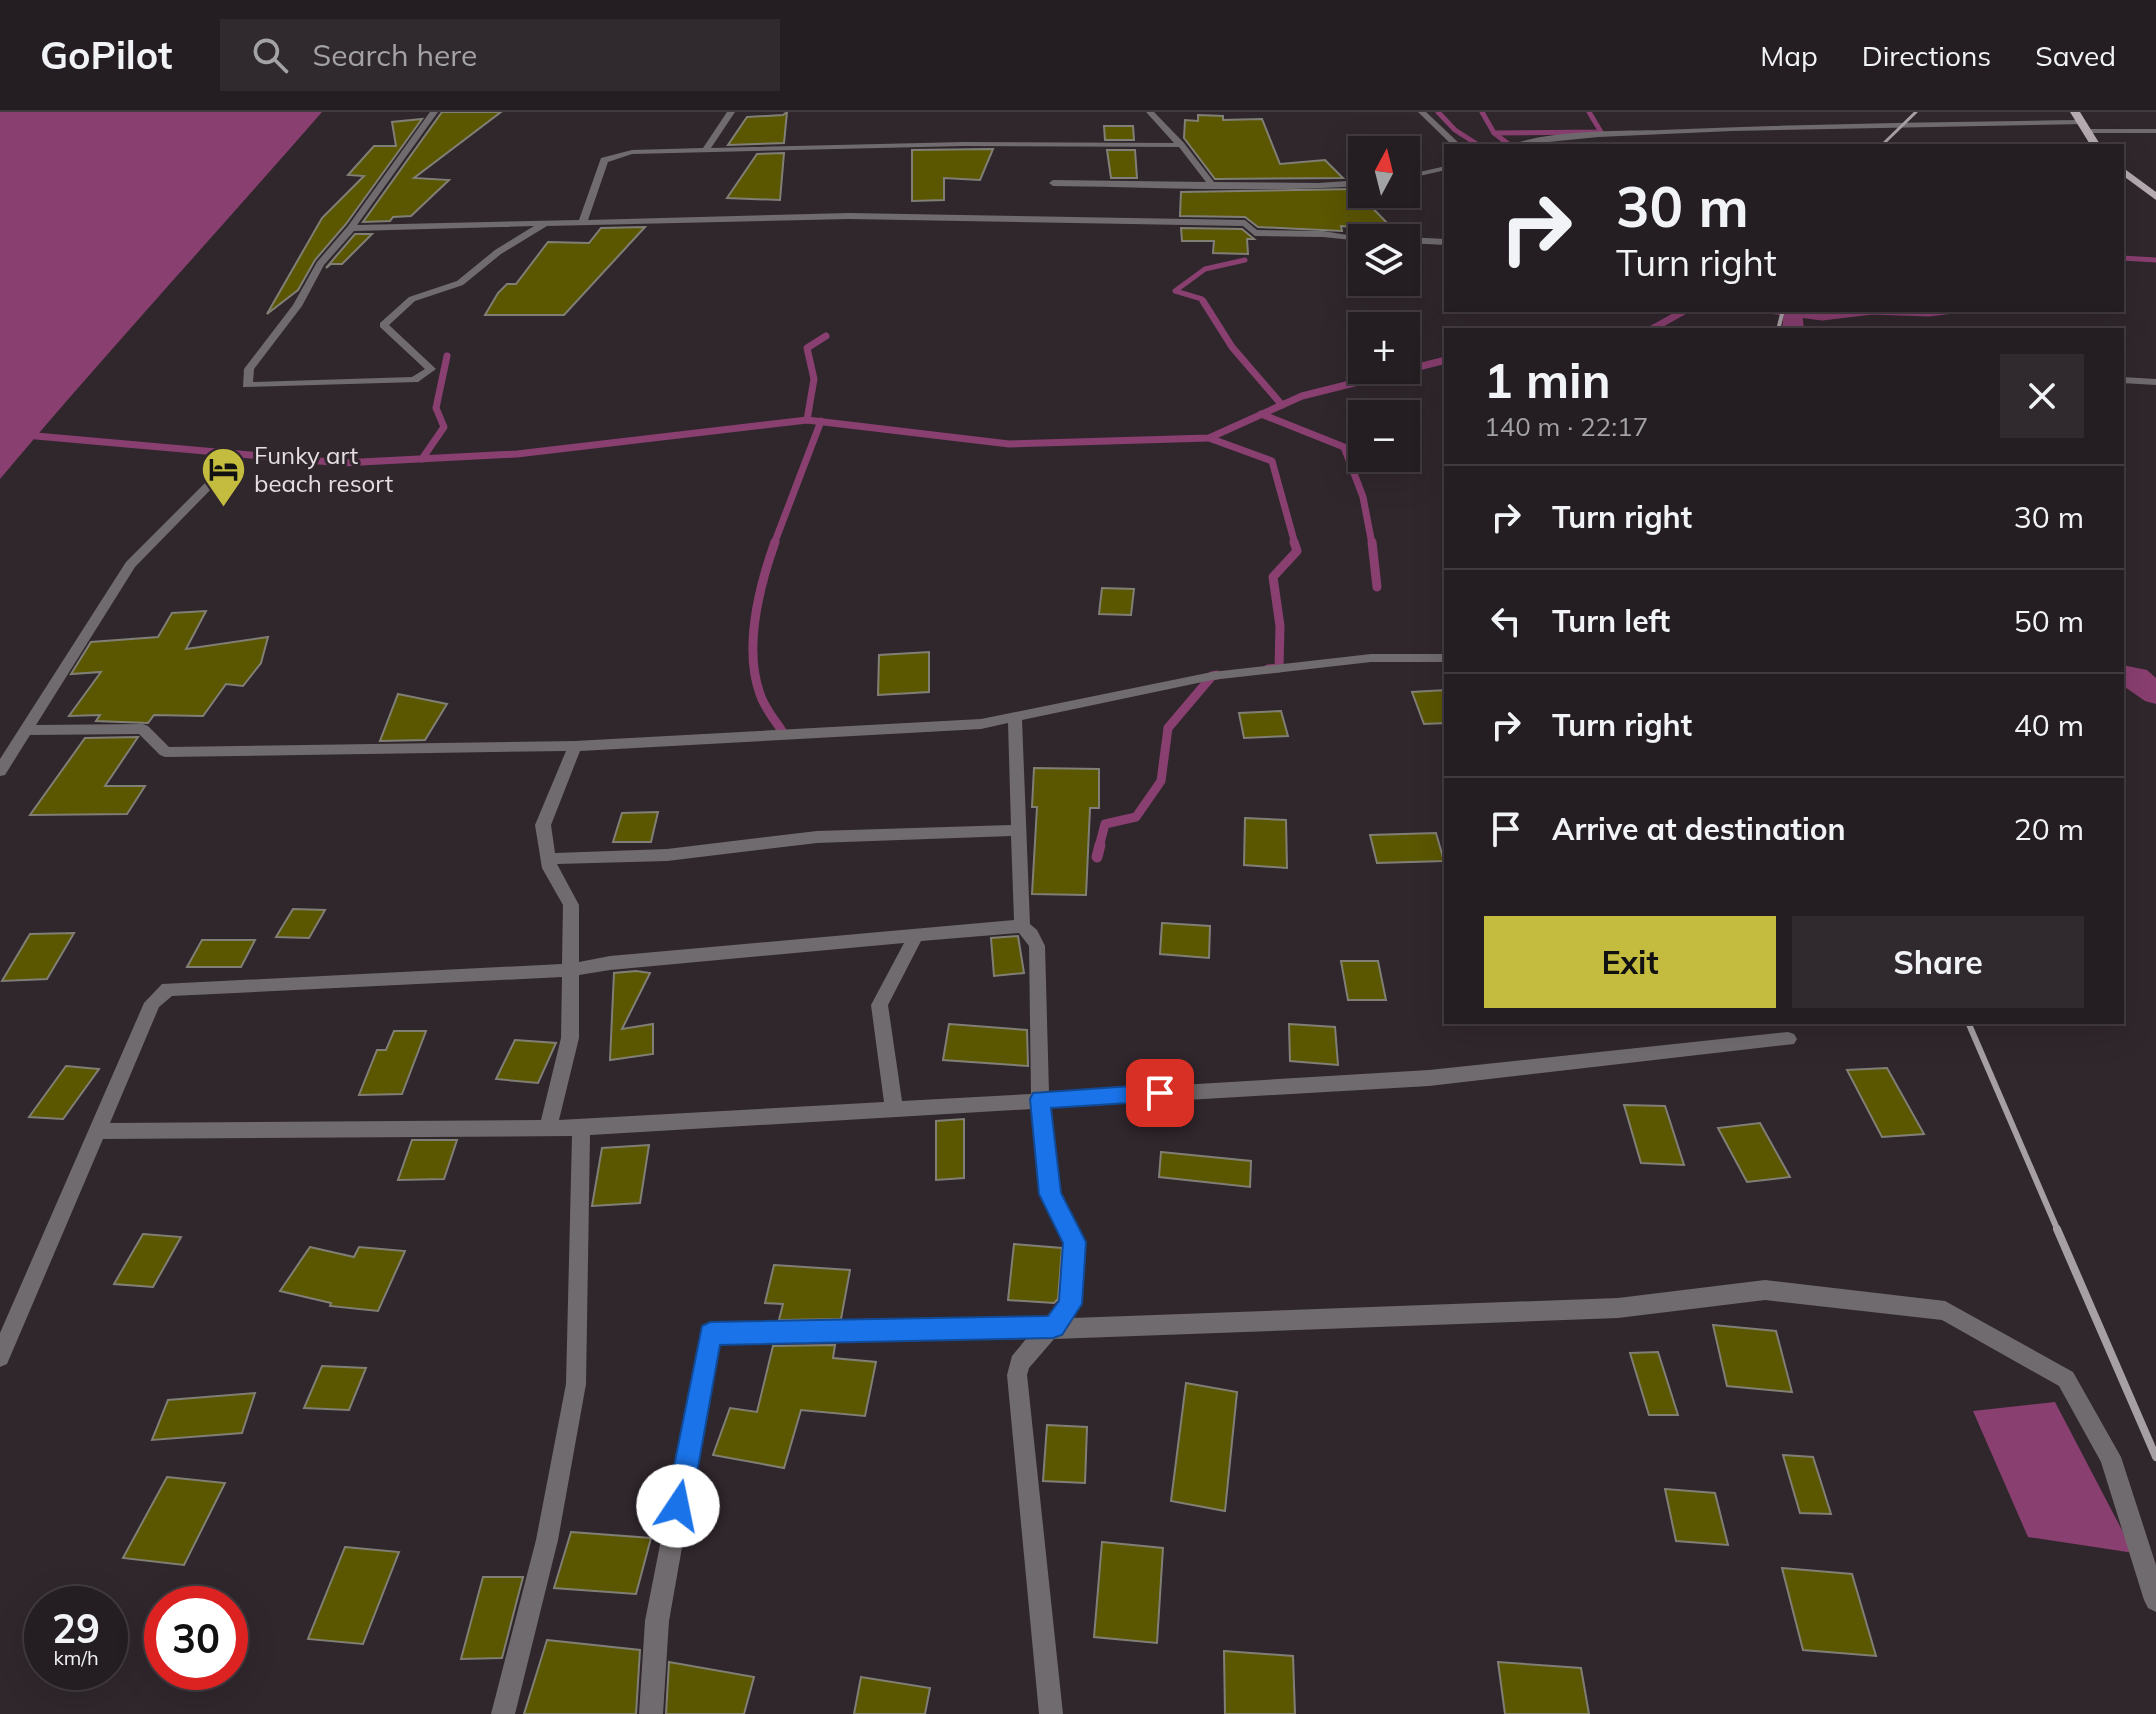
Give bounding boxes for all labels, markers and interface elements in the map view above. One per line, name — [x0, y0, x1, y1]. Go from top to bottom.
search box — [220, 19, 780, 91]
text: GoPilot — [40, 31, 172, 79]
icon: search — [248, 33, 292, 77]
text: Search here — [312, 36, 477, 74]
text: Map — [1760, 38, 1818, 73]
text: Directions — [1862, 38, 1991, 73]
text: Saved — [2035, 38, 2116, 73]
north arrow — [1348, 136, 1420, 208]
map controls — [1348, 136, 1420, 472]
text: 30 m — [1616, 171, 1749, 241]
icon: right — [1484, 176, 1588, 280]
button: layers — [1348, 224, 1420, 296]
text: Turn right — [1616, 240, 1777, 285]
button: + — [1348, 312, 1420, 384]
text: 1 min — [1484, 350, 1611, 410]
button: close — [2000, 354, 2084, 438]
button: − — [1348, 400, 1420, 472]
text: 140 m · 22:17 — [1484, 410, 1648, 443]
place label: Funky art beach resort — [254, 440, 393, 498]
hotel icon: Funky art beach resort — [199, 445, 247, 508]
icon: right — [1484, 495, 1528, 539]
text: Turn right — [1552, 498, 1692, 536]
text: 30 m — [2014, 498, 2084, 536]
icon: left — [1484, 599, 1528, 643]
text: Turn left — [1552, 602, 1670, 640]
text: 50 m — [2014, 602, 2084, 640]
icon: right — [1484, 703, 1528, 747]
text: Turn right — [1552, 706, 1692, 744]
text: 40 m — [2014, 706, 2084, 744]
icon: arrive — [1484, 807, 1528, 851]
text: Arrive at destination — [1552, 810, 1846, 848]
text: 20 m — [2014, 810, 2084, 848]
button: Exit — [1484, 916, 1776, 1008]
button: Share — [1792, 916, 2084, 1008]
pin — [1126, 1059, 1194, 1127]
icon: arrive — [1138, 1071, 1182, 1115]
position arrow — [636, 1464, 720, 1548]
speed limit sign: 30 — [144, 1586, 248, 1690]
text: 29 — [52, 1603, 100, 1653]
text: km/h — [53, 1645, 99, 1670]

